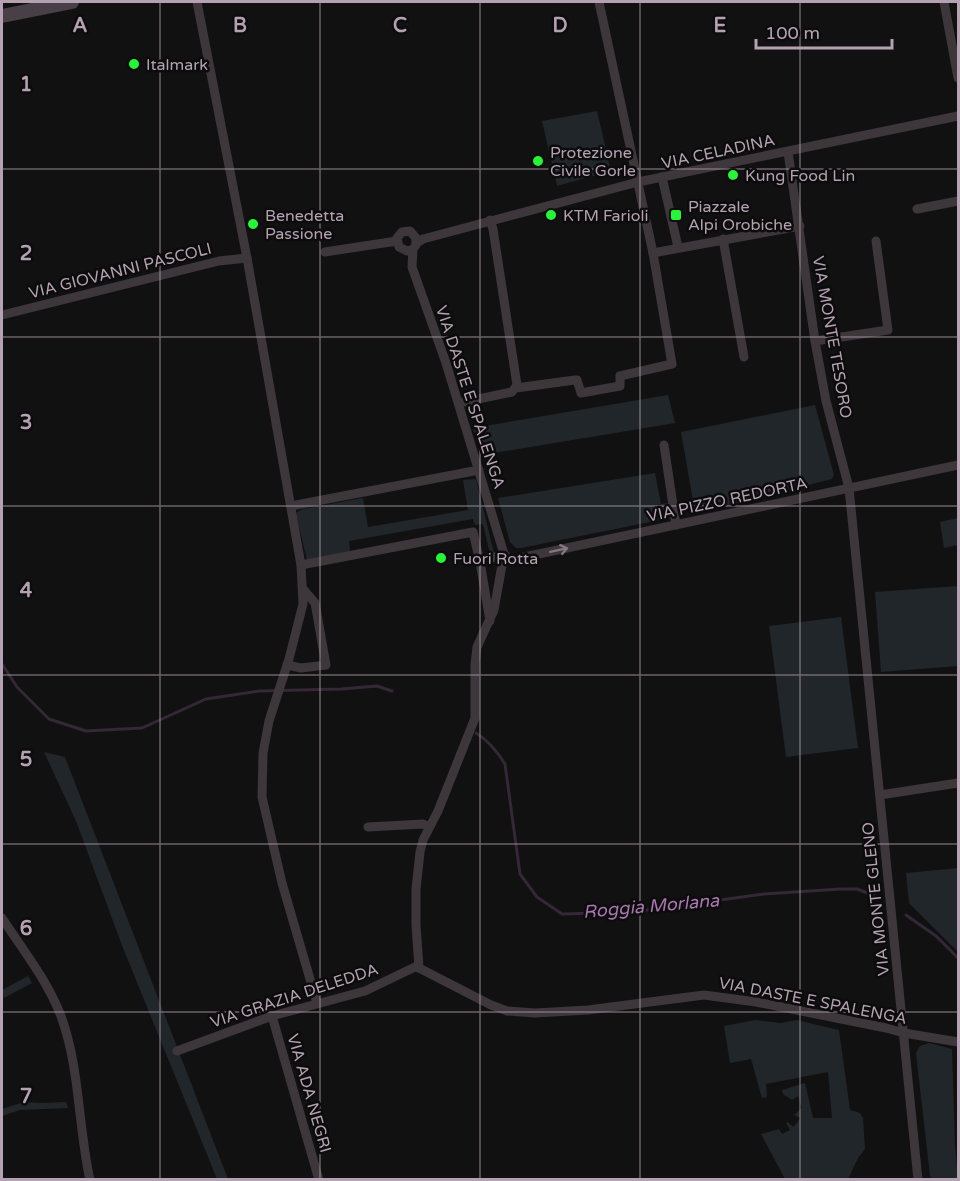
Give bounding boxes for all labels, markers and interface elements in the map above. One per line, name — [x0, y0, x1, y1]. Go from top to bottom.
scale bar — [756, 12, 892, 50]
text: A — [73, 14, 88, 38]
text: B — [233, 14, 247, 38]
text: C — [393, 14, 407, 38]
text: D — [552, 14, 568, 38]
text: E — [714, 14, 727, 38]
text: 100 m — [765, 22, 820, 44]
place label: Italmark — [146, 55, 208, 75]
marker: Italmark — [127, 57, 141, 71]
text: 1 — [20, 73, 32, 97]
street label: VIA CELADINA — [660, 130, 777, 174]
place label: Protezione Civile Gorle — [550, 143, 636, 181]
marker: Protezione Civile Gorle — [531, 154, 545, 168]
place label: Kung Food Lin — [745, 166, 855, 186]
marker: Kung Food Lin — [726, 168, 740, 182]
place label: Piazzale Alpi Orobiche — [688, 197, 792, 235]
place label: Benedetta Passione — [265, 206, 344, 244]
place label: KTM Farioli — [563, 206, 648, 226]
marker: KTM Farioli — [544, 208, 558, 222]
marker: Piazzale Alpi Orobiche — [669, 208, 683, 222]
marker: Benedetta Passione — [246, 217, 260, 231]
street label: VIA GIOVANNI PASCOLI — [27, 239, 214, 303]
text: 2 — [20, 242, 32, 266]
street label: VIA MONTE TESORO — [808, 255, 856, 420]
street label: VIA DASTE E SPALENGA — [431, 303, 509, 491]
text: 3 — [20, 411, 32, 435]
street label: VIA PIZZO REDORTA — [645, 473, 809, 527]
one-way arrow — [549, 544, 569, 555]
place label: Fuori Rotta — [453, 549, 538, 569]
marker: Fuori Rotta — [434, 551, 448, 565]
text: 4 — [20, 579, 33, 603]
text: 5 — [20, 748, 32, 772]
street label: VIA MONTE GLENO — [858, 821, 894, 977]
water label: Roggia Morlana — [582, 889, 721, 923]
text: 6 — [20, 917, 32, 941]
street label: VIA GRAZIA DELEDDA — [208, 959, 381, 1033]
street label: VIA DASTE E SPALENGA — [717, 973, 909, 1029]
street label: VIA ADA NEGRI — [283, 1032, 336, 1155]
text: 7 — [20, 1085, 32, 1109]

